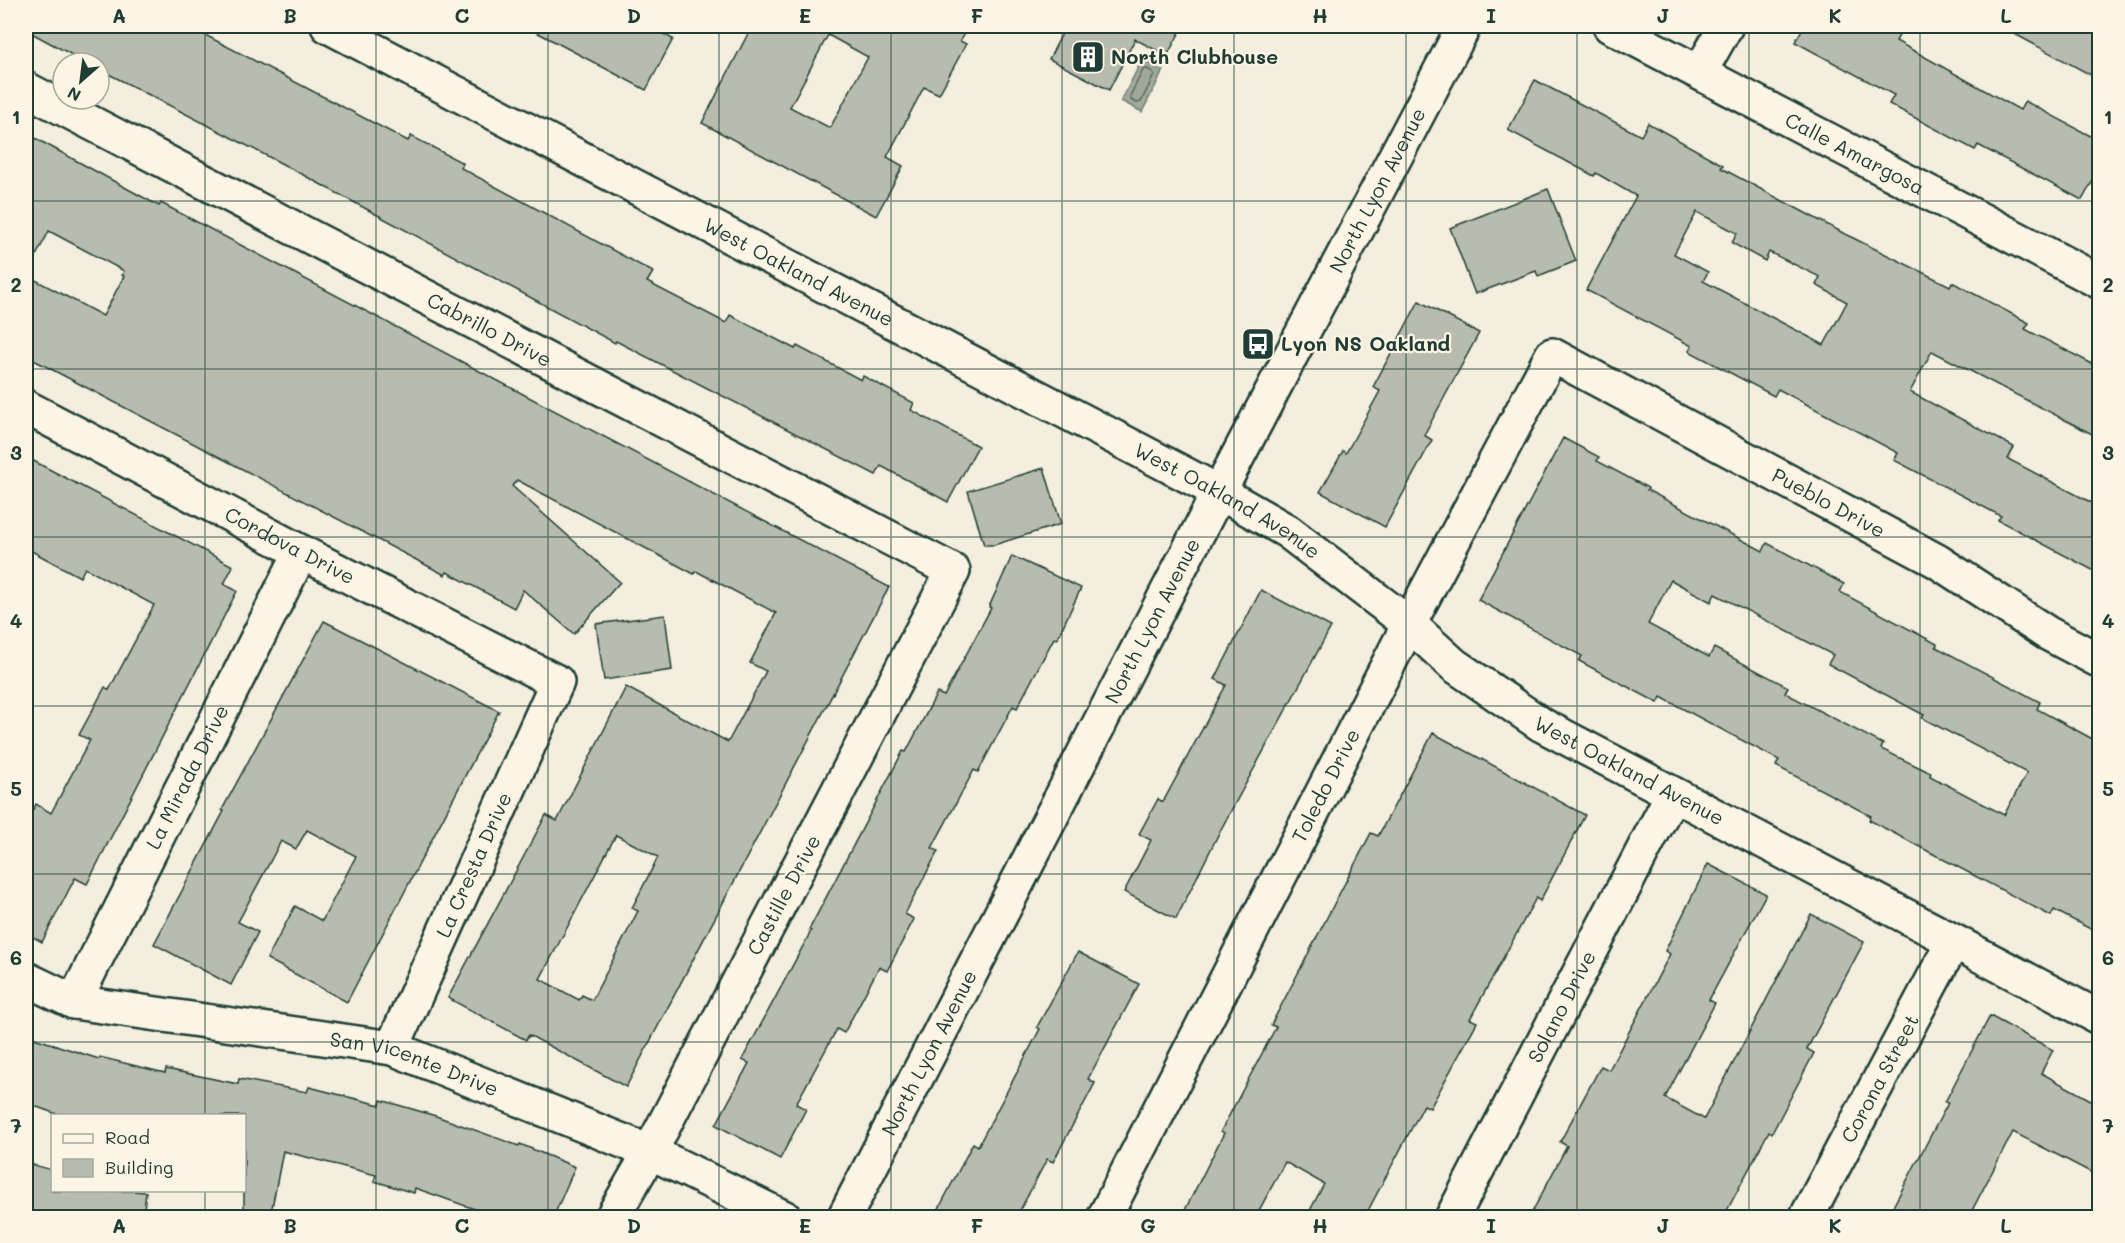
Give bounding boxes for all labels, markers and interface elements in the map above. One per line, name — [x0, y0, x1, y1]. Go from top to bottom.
text: A — [112, 2, 126, 28]
text: B — [283, 2, 297, 28]
text: C — [455, 2, 470, 28]
text: D — [627, 2, 641, 28]
text: E — [799, 2, 811, 28]
text: F — [971, 2, 984, 28]
text: G — [1140, 2, 1156, 28]
text: H — [1312, 2, 1328, 28]
text: I — [1486, 2, 1496, 28]
text: J — [1656, 2, 1670, 28]
text: K — [1828, 2, 1842, 28]
text: L — [2000, 2, 2012, 28]
building icon: North Clubhouse — [1070, 39, 1106, 75]
place label: North Clubhouse — [1111, 43, 1278, 69]
north arrow — [51, 51, 111, 111]
text: N — [63, 83, 84, 107]
text: 1 — [12, 103, 20, 129]
street label: North Lyon Avenue — [1323, 103, 1431, 277]
text: 1 — [2104, 103, 2112, 129]
street label: Calle Amargosa — [1781, 106, 1929, 200]
street label: West Oakland Avenue — [700, 211, 898, 332]
text: 2 — [10, 271, 22, 297]
text: 2 — [2102, 271, 2114, 297]
street label: Cabrillo Drive — [423, 286, 556, 372]
bus stop icon: Lyon NS Oakland — [1240, 326, 1276, 362]
place label: Lyon NS Oakland — [1281, 330, 1451, 356]
street label: West Oakland Avenue — [1130, 436, 1326, 564]
text: 3 — [10, 439, 22, 465]
text: 3 — [2102, 439, 2114, 465]
street label: Pueblo Drive — [1768, 461, 1890, 543]
street label: Cordova Drive — [221, 500, 360, 589]
street label: North Lyon Avenue — [1098, 533, 1205, 708]
text: 4 — [10, 607, 23, 633]
text: 4 — [2102, 607, 2115, 633]
street label: La Mirada Drive — [139, 700, 234, 853]
street label: West Oakland Avenue — [1530, 709, 1729, 830]
street label: Toledo Drive — [1285, 724, 1365, 846]
text: 5 — [10, 775, 22, 801]
text: 5 — [2102, 775, 2114, 801]
street label: La Cresta Drive — [429, 788, 517, 941]
street label: Castille Drive — [740, 830, 826, 959]
text: 6 — [10, 944, 22, 970]
text: 6 — [2102, 944, 2114, 970]
street label: Solano Drive — [1521, 946, 1601, 1067]
street label: North Lyon Avenue — [875, 965, 982, 1139]
street label: Corona Street — [1835, 1009, 1924, 1147]
street label: San Vicente Drive — [328, 1025, 502, 1102]
text: 7 — [10, 1112, 22, 1138]
text: 7 — [2102, 1112, 2114, 1138]
legend — [51, 1114, 246, 1192]
text: Road — [105, 1125, 150, 1149]
text: Building — [105, 1155, 173, 1179]
text: A — [112, 1212, 126, 1238]
text: B — [283, 1212, 297, 1238]
text: C — [455, 1212, 470, 1238]
text: D — [627, 1212, 641, 1238]
text: E — [799, 1212, 811, 1238]
text: F — [971, 1212, 984, 1238]
text: G — [1140, 1212, 1156, 1238]
text: H — [1312, 1212, 1328, 1238]
text: I — [1486, 1212, 1496, 1238]
text: J — [1656, 1212, 1670, 1238]
text: K — [1828, 1212, 1842, 1238]
text: L — [2000, 1212, 2012, 1238]

